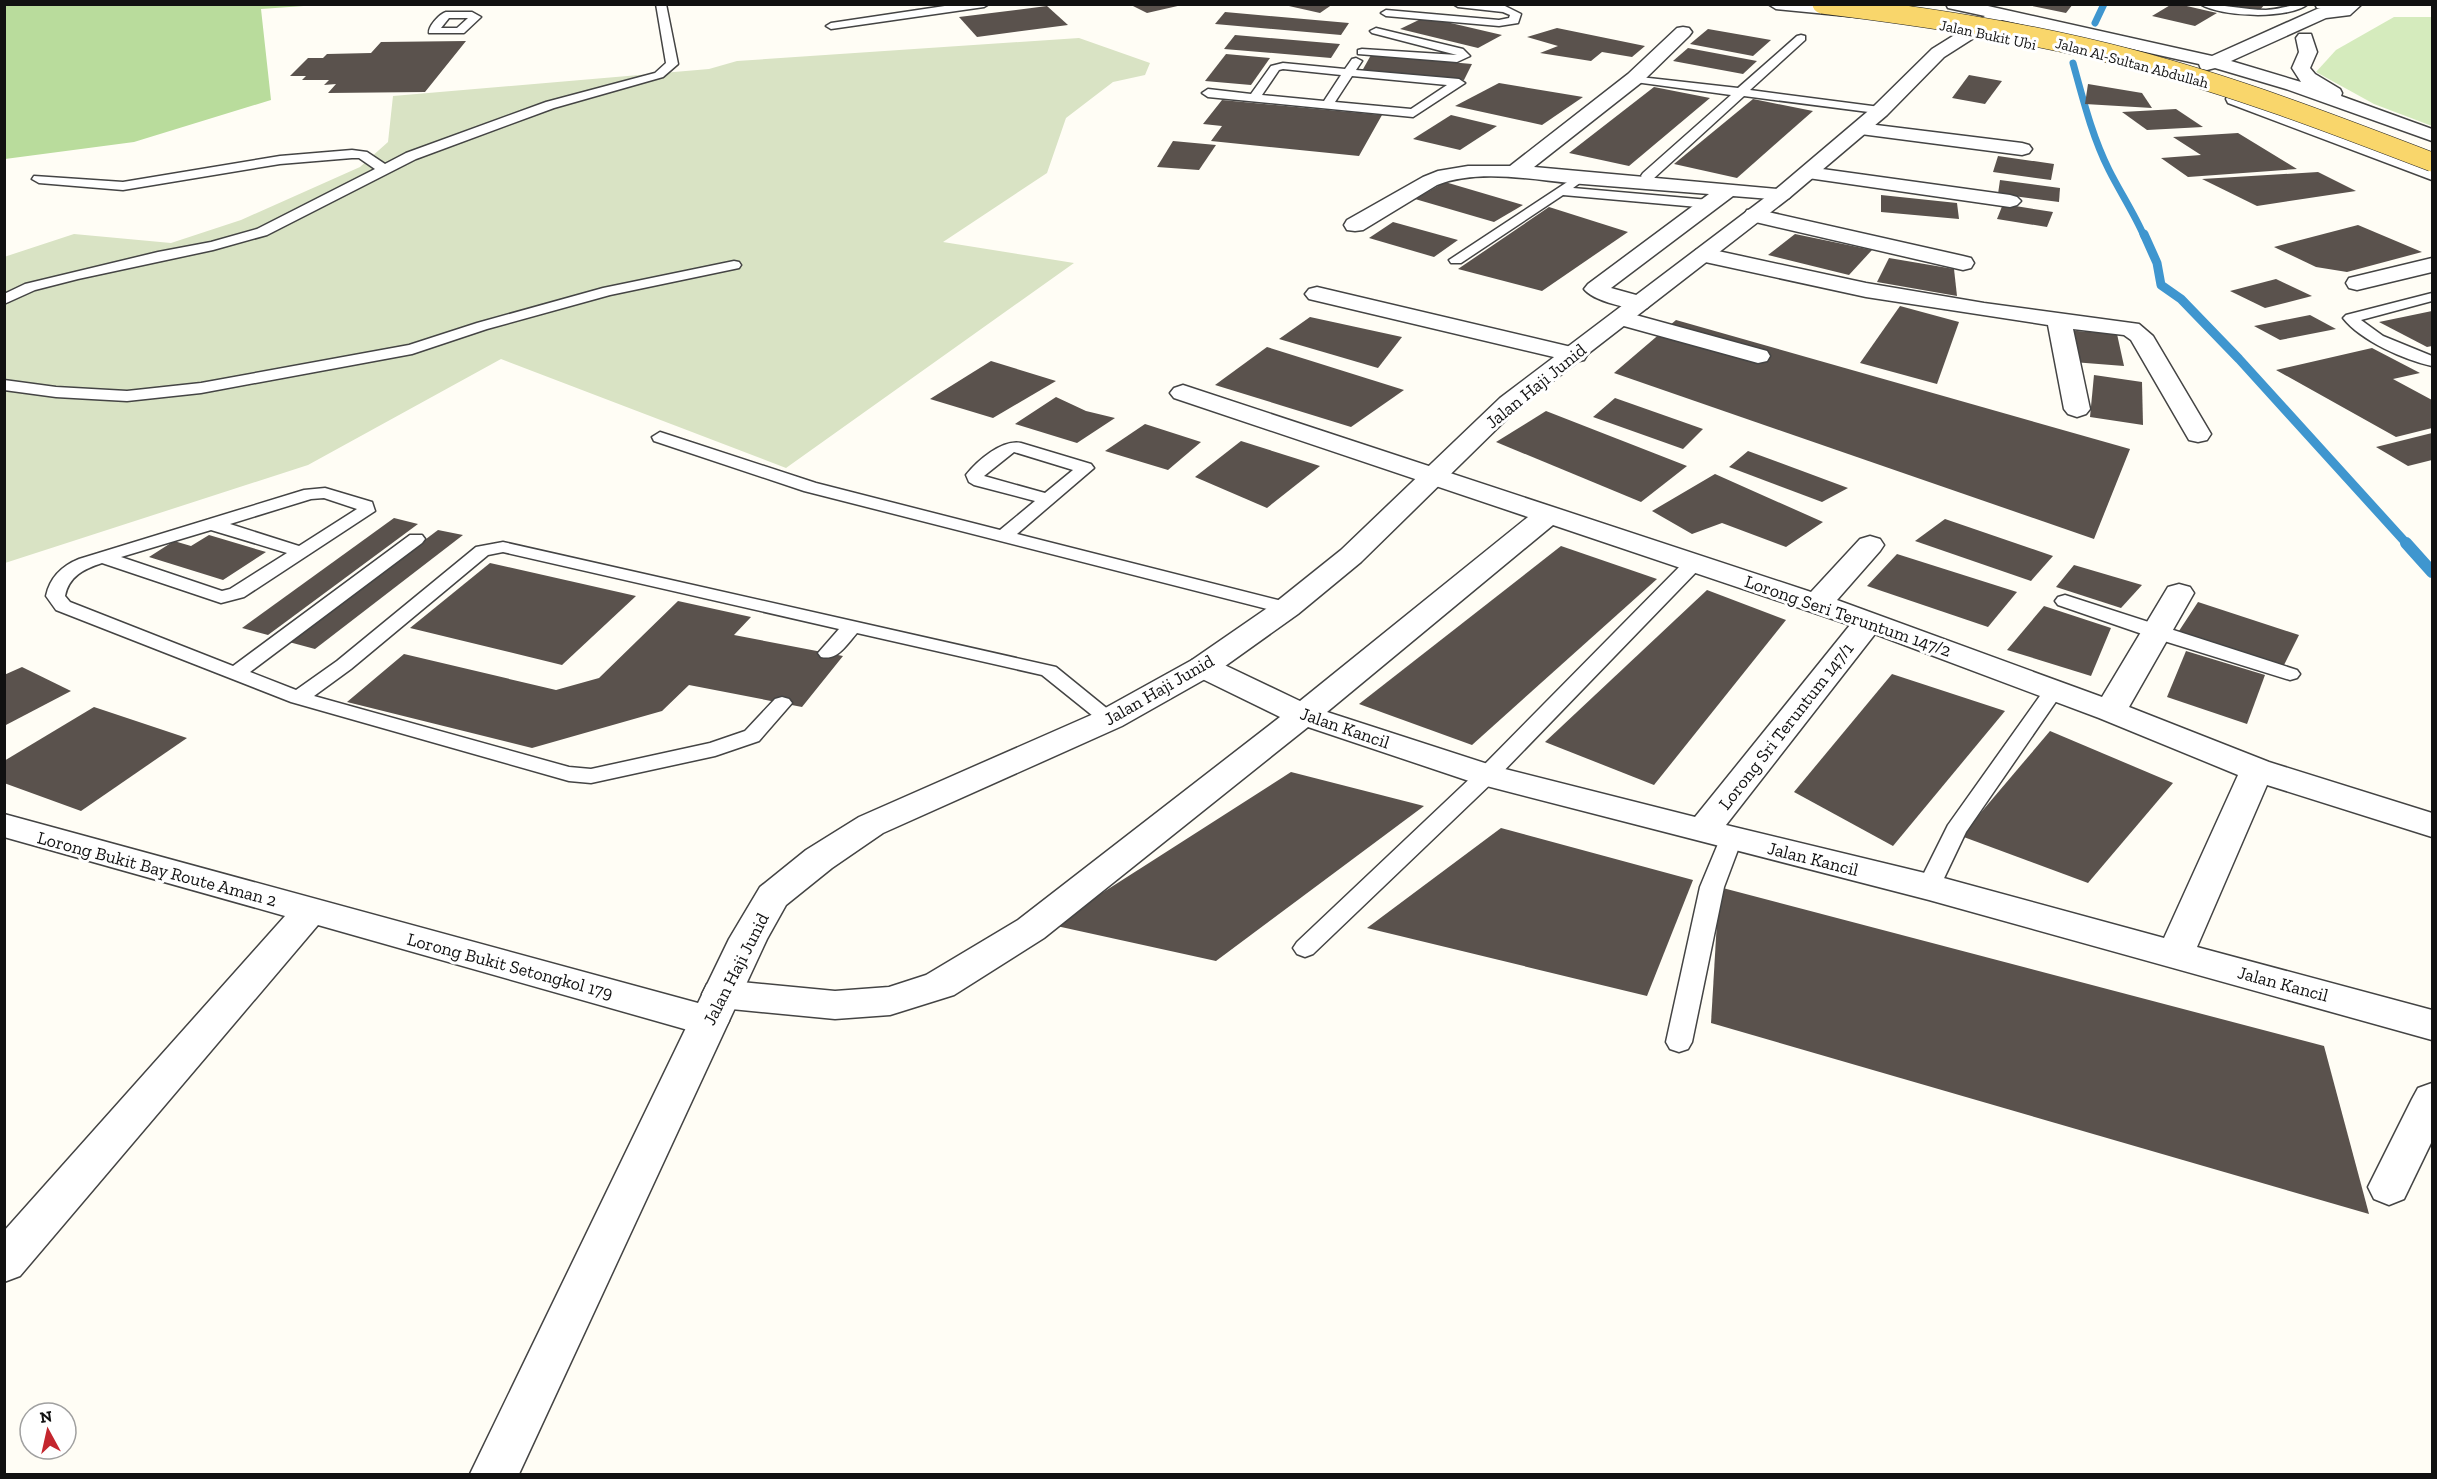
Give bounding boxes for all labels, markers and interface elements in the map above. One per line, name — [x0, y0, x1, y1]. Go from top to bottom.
street label: Jalan Bukit Ubi — [1938, 16, 2038, 54]
street label: Jalan Al-Sultan Abdullah — [2053, 34, 2211, 92]
street label: Jalan Haji Junid — [1481, 339, 1591, 433]
street label: Lorong Seri Teruntum 147/2 — [1742, 570, 1954, 662]
street label: Lorong Sri Teruntum 147/1 — [1714, 638, 1858, 814]
street label: Jalan Haji Junid — [1100, 650, 1218, 730]
street label: Jalan Kancil — [1297, 702, 1393, 754]
street label: Lorong Bukit Bay Route Aman 2 — [35, 826, 279, 912]
street label: Jalan Kancil — [1765, 837, 1861, 881]
street label: Jalan Haji Junid — [698, 909, 774, 1029]
street label: Lorong Bukit Setongkol 179 — [405, 928, 615, 1004]
street label: Jalan Kancil — [2235, 961, 2331, 1007]
north arrow — [18, 1401, 78, 1461]
text: N — [39, 1406, 53, 1427]

